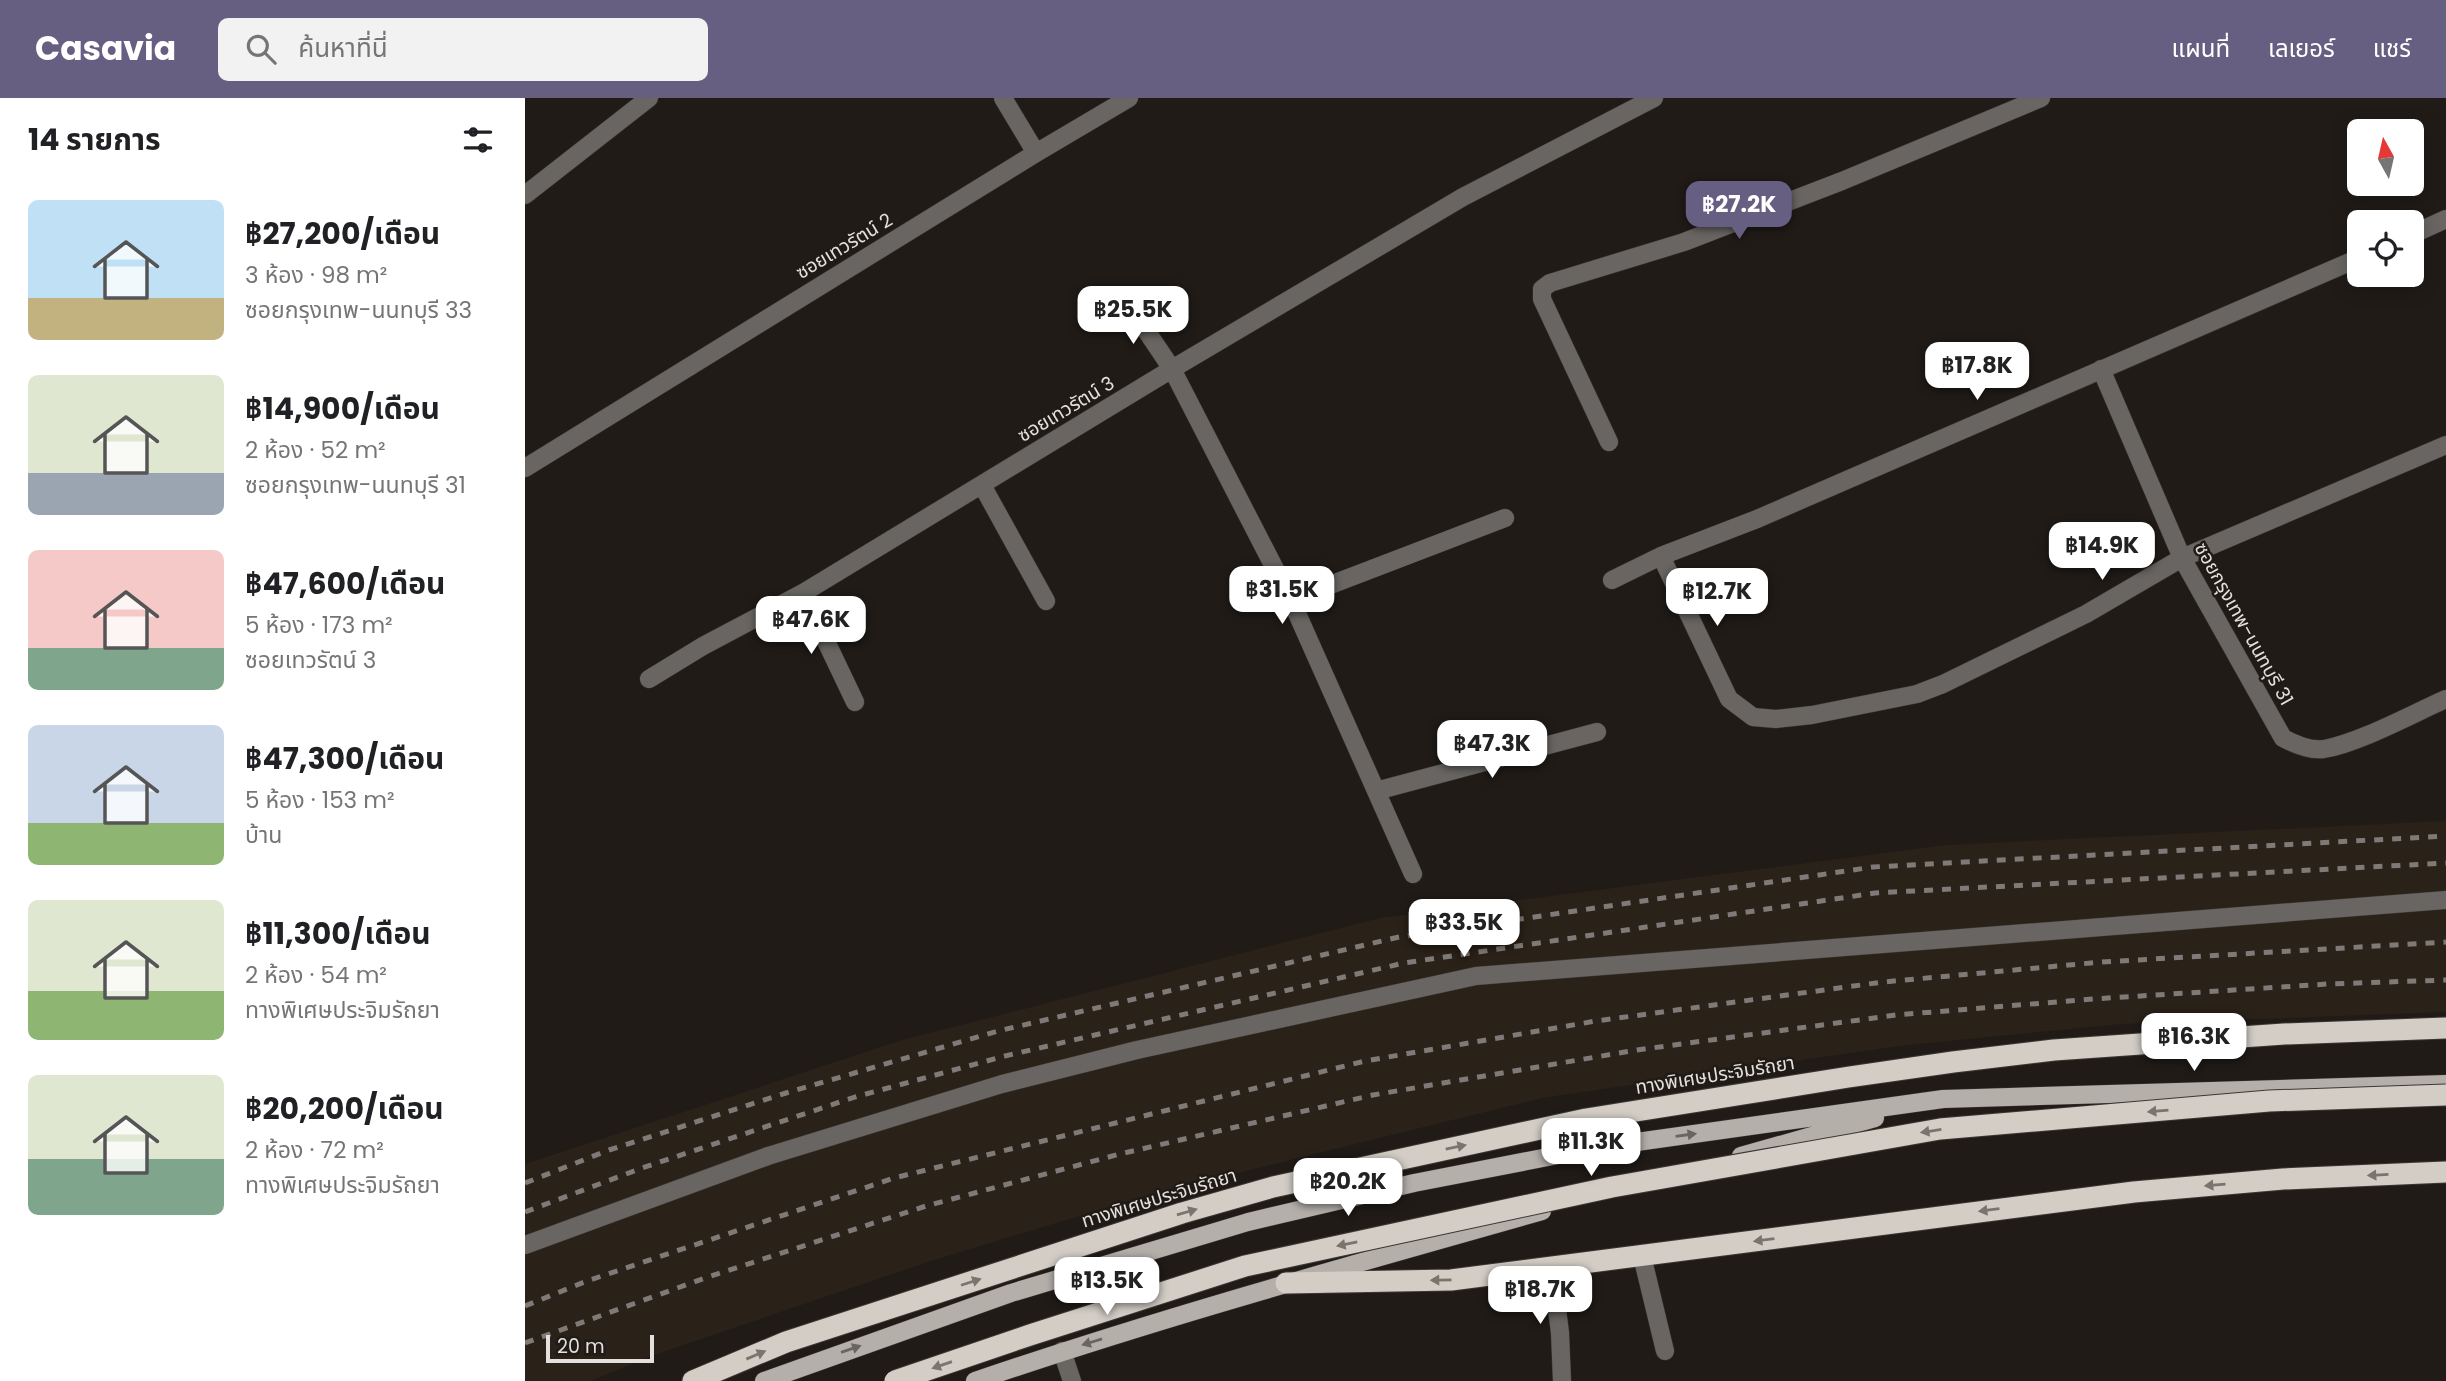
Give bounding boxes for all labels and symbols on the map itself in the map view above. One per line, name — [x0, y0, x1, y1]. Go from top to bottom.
north arrow — [2347, 119, 2424, 196]
pin: ฿27.2K — [1682, 181, 1796, 241]
street label: ซอยเทวรัตน์ 2 — [791, 207, 897, 285]
pin: ฿25.5K — [1076, 286, 1190, 346]
pin: ฿17.8K — [1920, 342, 2034, 402]
street label: ซอยเทวรัตน์ 3 — [1013, 369, 1119, 449]
pin: ฿14.9K — [2045, 522, 2159, 582]
street label: ซอยกรุงเทพ-นนทบุรี 31 — [2188, 538, 2300, 710]
pin: ฿31.5K — [1225, 566, 1339, 626]
pin: ฿12.7K — [1660, 568, 1774, 628]
pin: ฿47.6K — [754, 596, 868, 656]
pin: ฿47.3K — [1435, 720, 1549, 780]
pin: ฿33.5K — [1407, 900, 1521, 959]
pin: ฿16.3K — [2137, 1014, 2251, 1073]
street label: ทางพิเศษประจิมรัถยา — [1633, 1049, 1797, 1101]
one-way arrow — [2147, 1106, 2169, 1117]
pin: ฿11.3K — [1534, 1118, 1648, 1178]
one-way arrow — [1920, 1126, 1942, 1137]
one-way arrow — [1676, 1130, 1698, 1141]
one-way arrow — [1445, 1142, 1467, 1153]
pin: ฿20.2K — [1291, 1158, 1405, 1218]
street label: ทางพิเศษประจิมรัถยา — [1078, 1162, 1240, 1234]
one-way arrow — [2367, 1169, 2389, 1180]
one-way arrow — [2204, 1180, 2226, 1191]
one-way arrow — [1978, 1205, 2000, 1216]
one-way arrow — [1177, 1206, 1198, 1216]
one-way arrow — [1752, 1235, 1774, 1246]
one-way arrow — [1336, 1238, 1358, 1249]
pin: ฿13.5K — [1050, 1258, 1164, 1317]
pin: ฿18.7K — [1483, 1266, 1597, 1326]
one-way arrow — [1429, 1275, 1451, 1286]
one-way arrow — [961, 1277, 982, 1287]
scale bar — [546, 1332, 655, 1364]
one-way arrow — [1082, 1337, 1103, 1347]
one-way arrow — [840, 1343, 861, 1354]
one-way arrow — [745, 1349, 766, 1360]
one-way arrow — [931, 1360, 952, 1371]

